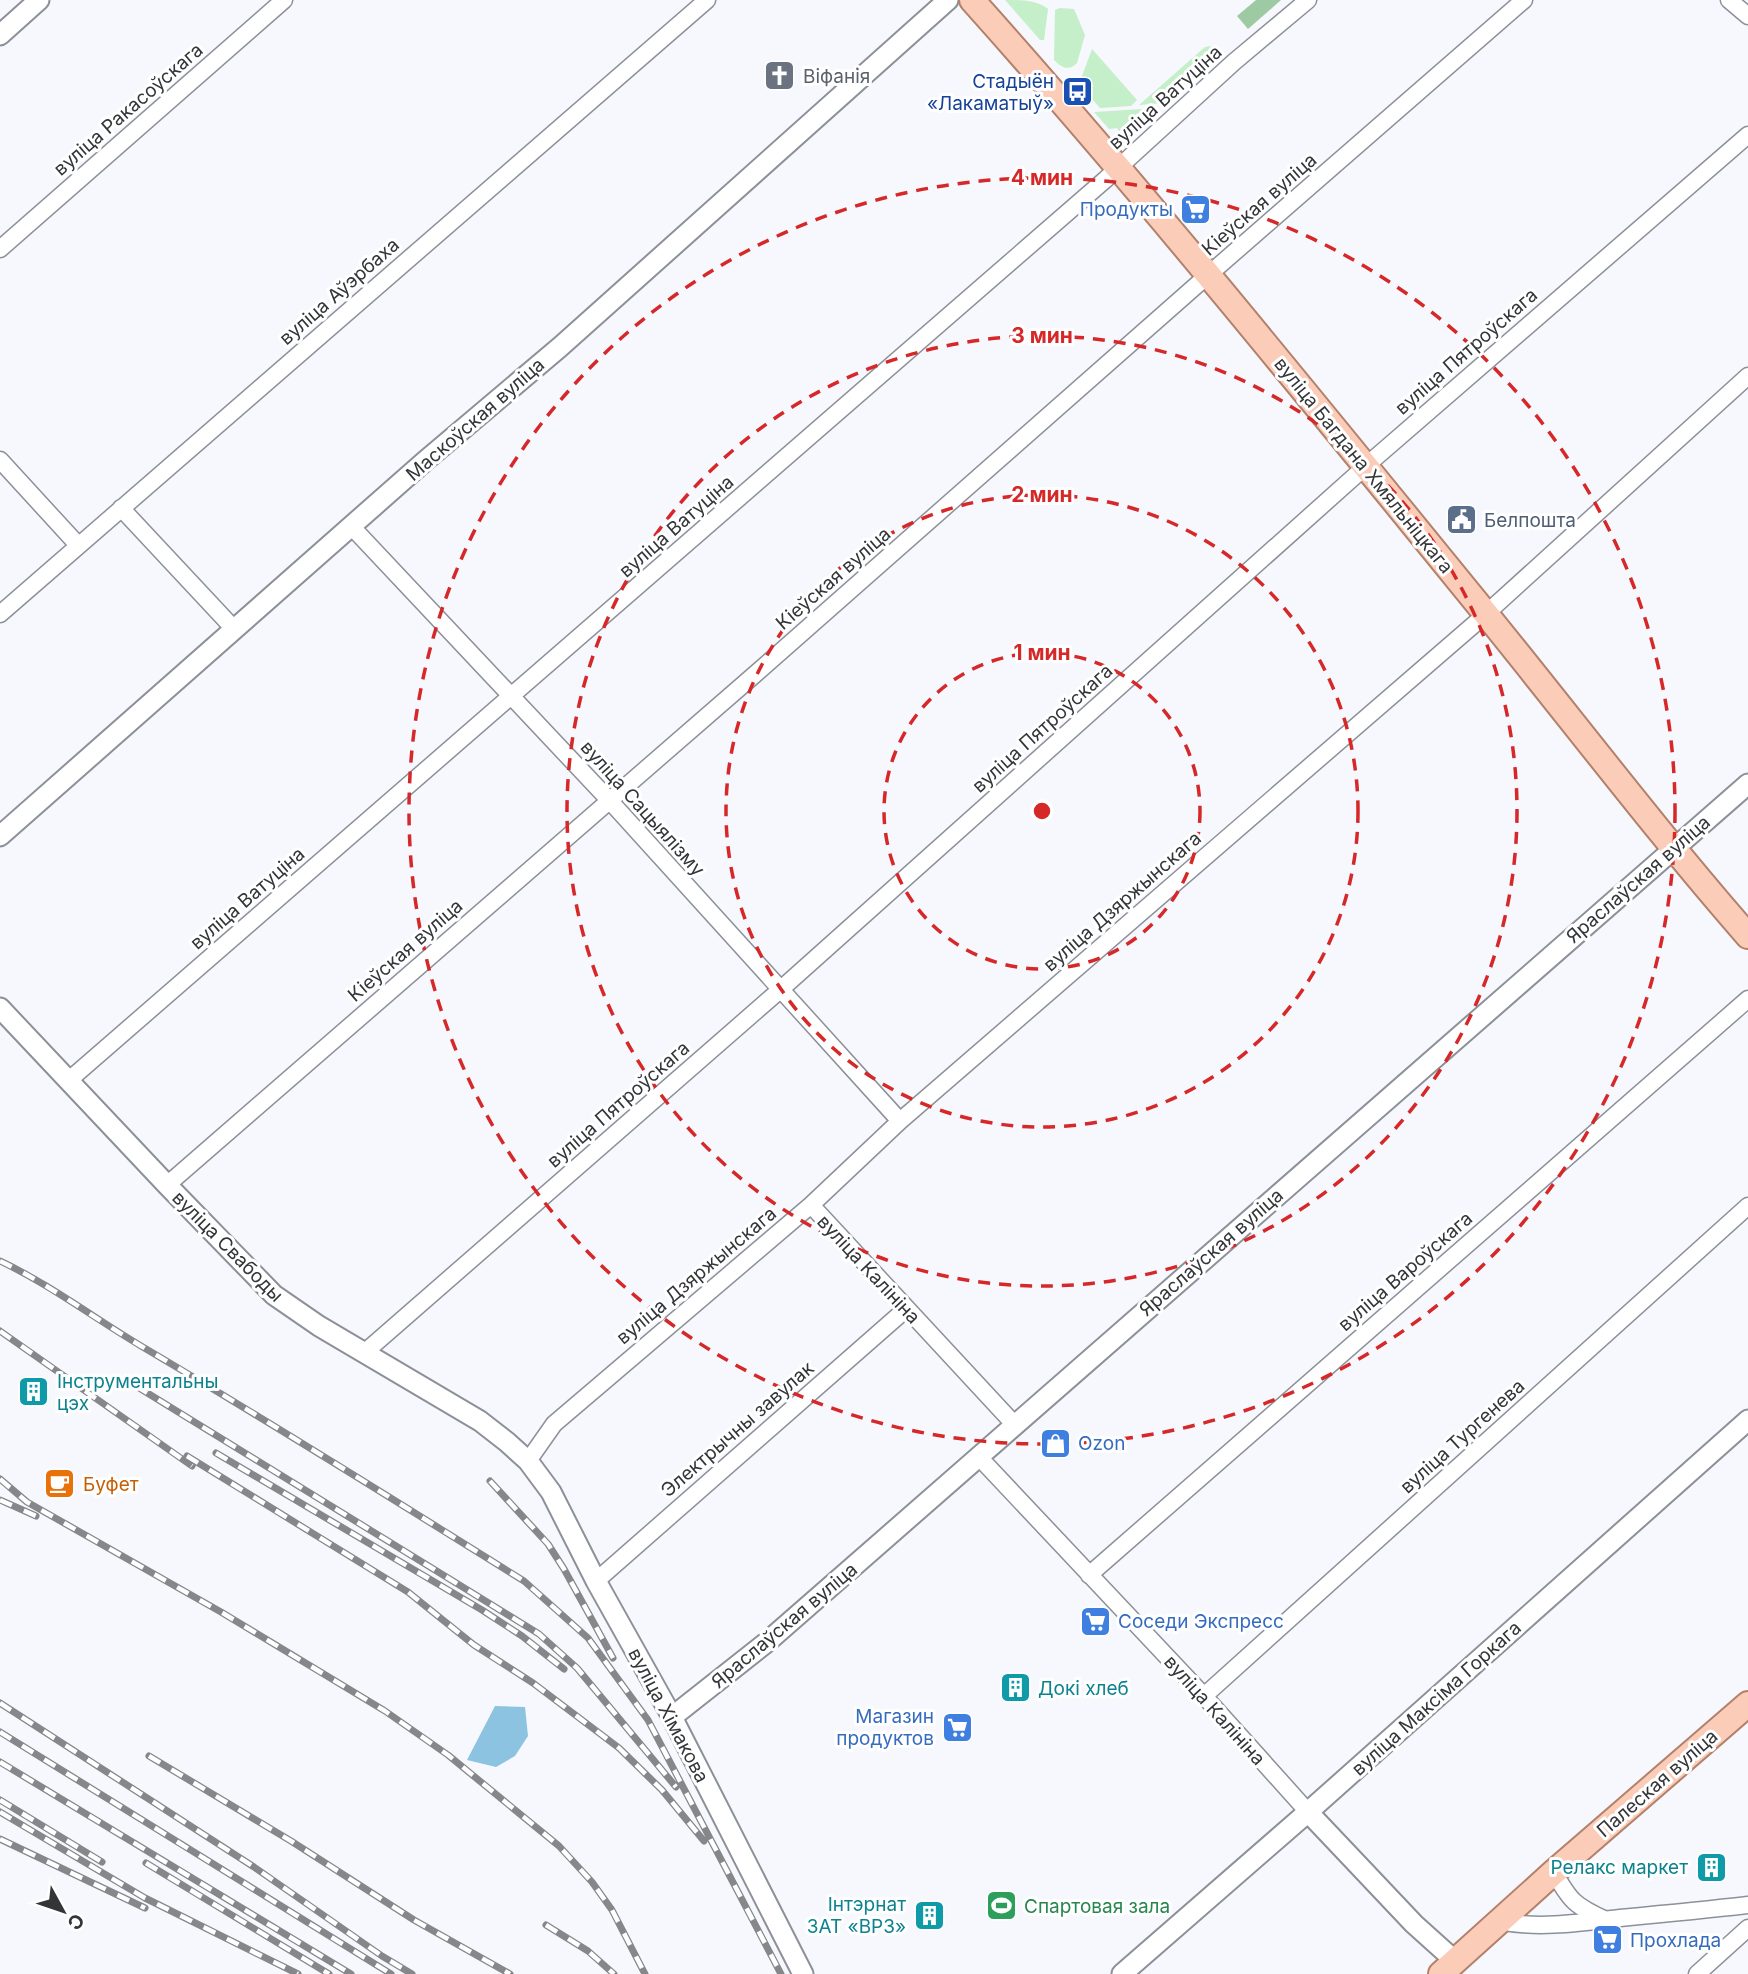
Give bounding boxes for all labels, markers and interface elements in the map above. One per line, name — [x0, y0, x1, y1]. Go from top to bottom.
street label: вуліца Ракасоўскага — [49, 38, 208, 180]
street label: вуліца Ватуціна — [1104, 41, 1227, 154]
church icon: Віфанія — [763, 59, 797, 93]
place label: Віфанія — [803, 65, 870, 88]
place label: Стадыён «Лакаматыў» — [927, 70, 1054, 115]
bus stop icon: Стадыён «Лакаматыў» — [1060, 75, 1094, 109]
street label: Кіеўская вуліца — [1197, 148, 1321, 260]
text: 4 мин — [1011, 165, 1073, 190]
supermarket icon: Продукты — [1179, 192, 1213, 226]
place label: Продукты — [1080, 198, 1173, 221]
street label: вуліца Аўэрбаха — [275, 233, 404, 350]
street label: вуліца Пятроўскага — [1390, 283, 1542, 419]
text: 3 мин — [1011, 323, 1073, 348]
street label: Маскоўская вуліца — [401, 353, 549, 486]
street label: вуліца Багдана Хмяльніцкага — [1269, 353, 1458, 578]
street label: вуліца Ватуціна — [614, 470, 738, 582]
text: 2 мин — [1011, 482, 1073, 507]
public building icon: Белпошта — [1444, 503, 1478, 537]
place label: Белпошта — [1484, 509, 1576, 532]
street label: Кіеўская вуліца — [771, 522, 895, 634]
text: 1 мин — [1013, 640, 1071, 665]
street label: вуліца Пятроўскага — [967, 659, 1117, 797]
street label: вуліца Сацыялізму — [576, 736, 710, 881]
centre of rings — [1030, 799, 1054, 823]
street label: Яраслаўская вуліца — [1562, 811, 1715, 948]
street label: вуліца Дзяржынскага — [1039, 827, 1206, 976]
street label: вуліца Ватуціна — [185, 842, 309, 954]
street label: Кіеўская вуліца — [343, 894, 467, 1006]
street label: вуліца Пятроўскага — [542, 1036, 694, 1172]
street label: Яраслаўская вуліца — [1135, 1184, 1288, 1321]
street label: вуліца Свабоды — [167, 1186, 288, 1307]
street label: вуліца Дзяржынскага — [612, 1202, 781, 1349]
street label: вуліца Вароўскага — [1334, 1207, 1477, 1336]
street label: вуліца Калініна — [812, 1210, 925, 1328]
street label: Электрычны завулак — [656, 1356, 819, 1502]
place label: Інструментальны цэх — [57, 1370, 219, 1415]
street label: вуліца Тургенева — [1395, 1374, 1529, 1498]
building icon: Інструментальны цэх — [17, 1375, 51, 1409]
shop icon: Ozon — [1038, 1426, 1072, 1460]
place label: Ozon — [1078, 1432, 1125, 1455]
cafe icon: Буфет — [43, 1467, 77, 1501]
place label: Буфет — [83, 1473, 139, 1496]
street label: Яраслаўская вуліца — [707, 1558, 862, 1693]
supermarket icon: Соседи Экспресс — [1078, 1604, 1112, 1638]
place label: Соседи Экспресс — [1118, 1610, 1284, 1633]
street label: вуліца Максіма Горкага — [1347, 1616, 1526, 1780]
street label: вуліца Хімакова — [623, 1644, 714, 1786]
street label: вуліца Калініна — [1159, 1651, 1270, 1770]
building icon: Докі хлеб — [998, 1671, 1032, 1705]
place label: Докі хлеб — [1038, 1677, 1129, 1700]
place label: Магазин продуктов — [836, 1705, 934, 1750]
supermarket icon: Магазин продуктов — [940, 1710, 974, 1744]
street label: Палеская вуліца — [1592, 1725, 1722, 1842]
building icon: Релакс маркет — [1694, 1850, 1728, 1884]
place label: Релакс маркет — [1550, 1856, 1688, 1879]
north arrow — [28, 1876, 98, 1946]
sports icon: Спартовая зала — [984, 1889, 1018, 1923]
place label: Інтэрнат ЗАТ «ВРЗ» — [807, 1893, 906, 1938]
place label: Спартовая зала — [1024, 1895, 1170, 1918]
building icon: Інтэрнат ЗАТ «ВРЗ» — [912, 1898, 946, 1932]
text: С — [62, 1909, 89, 1934]
supermarket icon: Прохлада — [1590, 1923, 1624, 1957]
place label: Прохлада — [1630, 1929, 1721, 1952]

